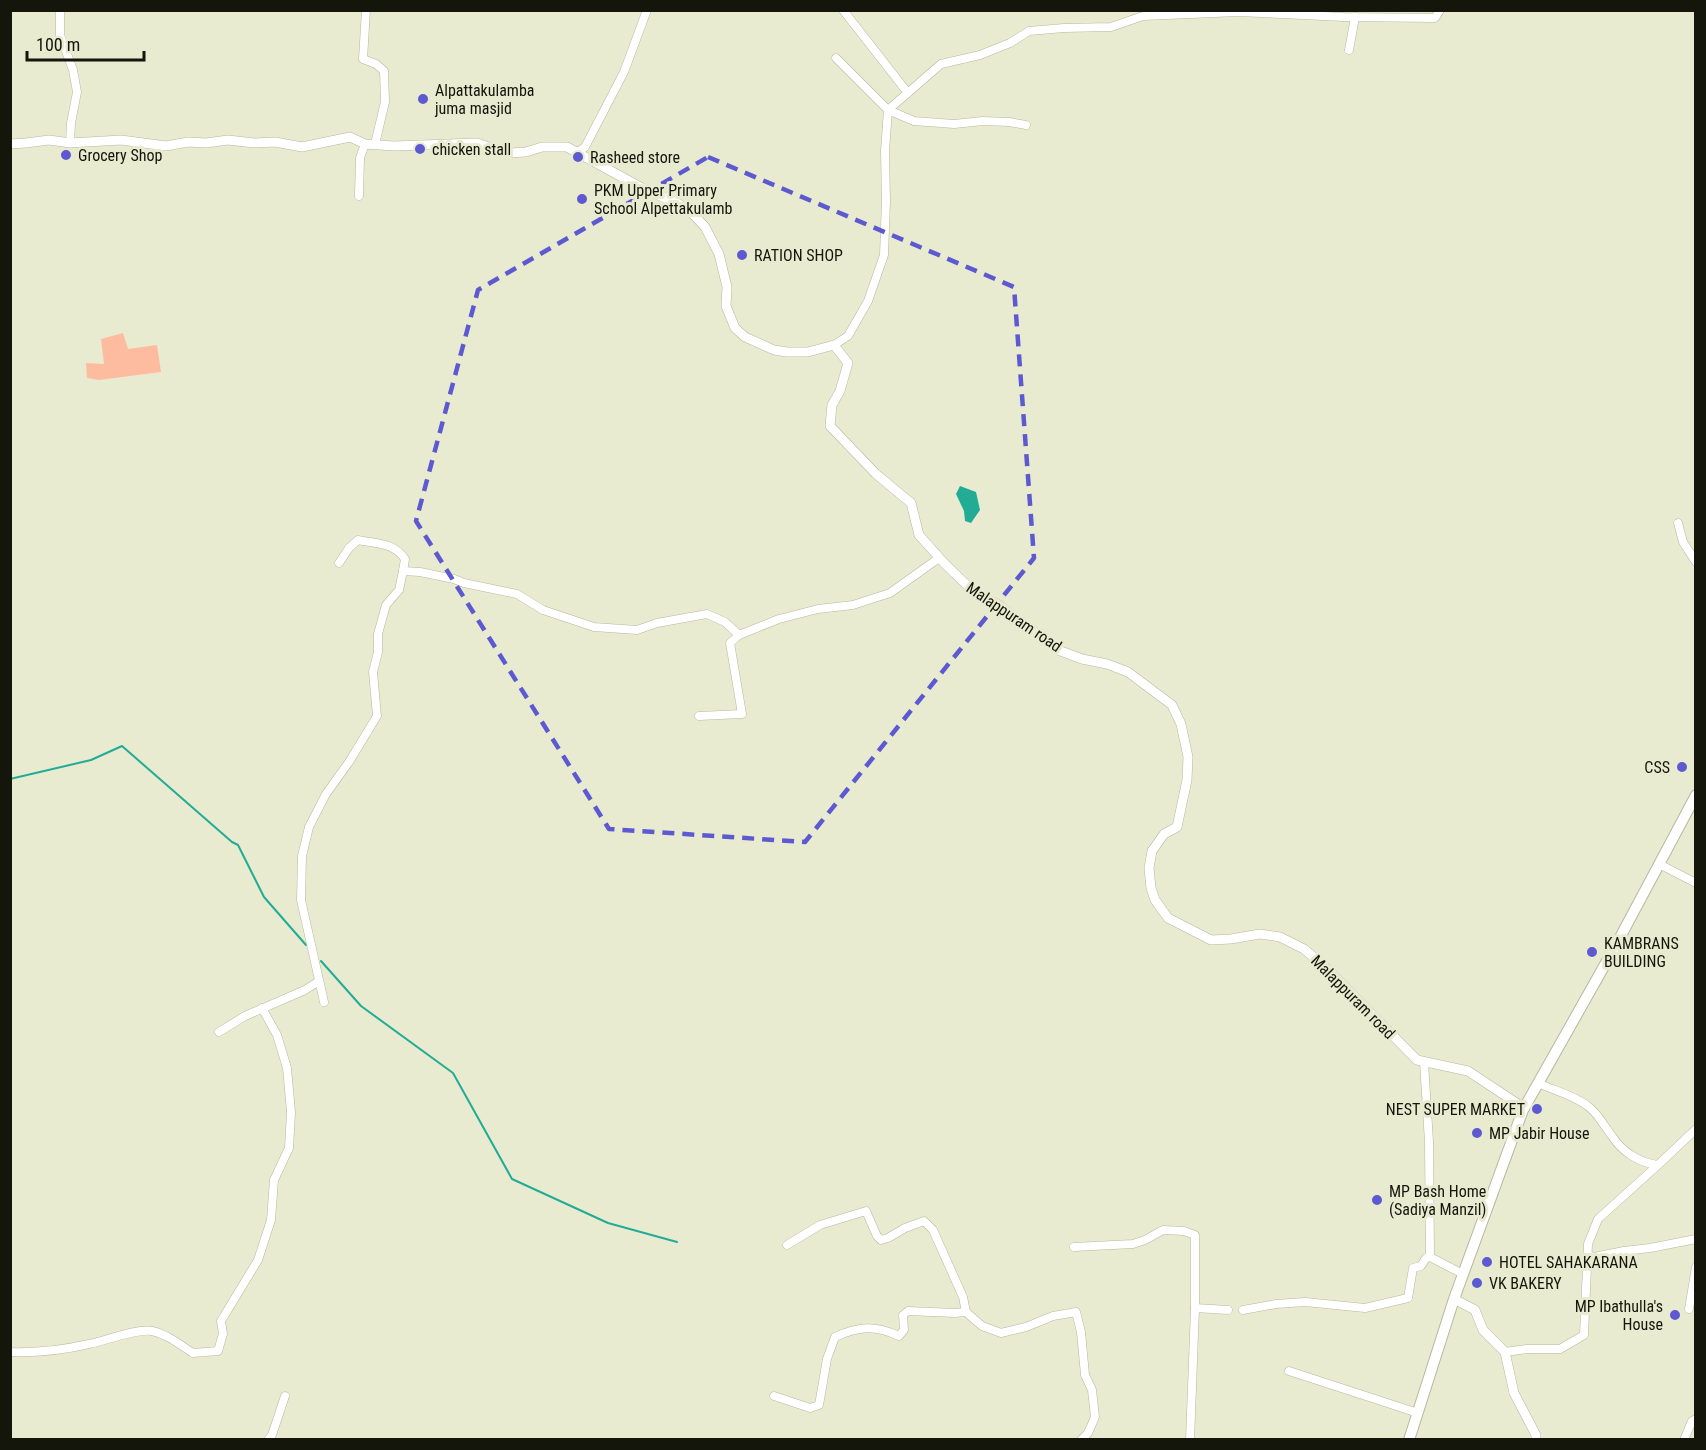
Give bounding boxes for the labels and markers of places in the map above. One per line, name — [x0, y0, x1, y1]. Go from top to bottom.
place label: Alpattakulamba juma masjid — [434, 81, 534, 118]
marker: Alpattakulamba juma masjid — [416, 92, 430, 106]
place label: chicken stall — [432, 140, 511, 159]
marker: chicken stall — [413, 142, 427, 156]
place label: Grocery Shop — [78, 146, 163, 165]
marker: Grocery Shop — [59, 148, 73, 162]
place label: Rasheed store — [590, 148, 680, 167]
marker: Rasheed store — [571, 150, 585, 164]
place label: PKM Upper Primary School Alpettakulamb — [594, 181, 733, 218]
marker: PKM Upper Primary School Alpettakulamb — [575, 192, 589, 206]
place label: RATION SHOP — [754, 246, 843, 265]
marker: RATION SHOP — [735, 248, 749, 262]
place label: CSS — [1644, 758, 1670, 777]
marker: CSS — [1675, 760, 1689, 774]
place label: KAMBRANS BUILDING — [1604, 934, 1679, 971]
marker: KAMBRANS BUILDING — [1585, 945, 1599, 959]
place label: NEST SUPER MARKET — [1386, 1100, 1525, 1119]
marker: NEST SUPER MARKET — [1530, 1102, 1544, 1116]
place label: MP Jabir House — [1489, 1124, 1590, 1143]
marker: MP Jabir House — [1470, 1126, 1484, 1140]
place label: MP Bash Home (Sadiya Manzil) — [1389, 1182, 1486, 1219]
marker: MP Bash Home (Sadiya Manzil) — [1370, 1193, 1384, 1207]
place label: HOTEL SAHAKARANA — [1499, 1253, 1638, 1272]
marker: HOTEL SAHAKARANA — [1480, 1255, 1494, 1269]
place label: VK BAKERY — [1489, 1274, 1562, 1293]
marker: VK BAKERY — [1470, 1276, 1484, 1290]
place label: MP Ibathulla's House — [1575, 1297, 1663, 1334]
marker: MP Ibathulla's House — [1668, 1308, 1682, 1322]

